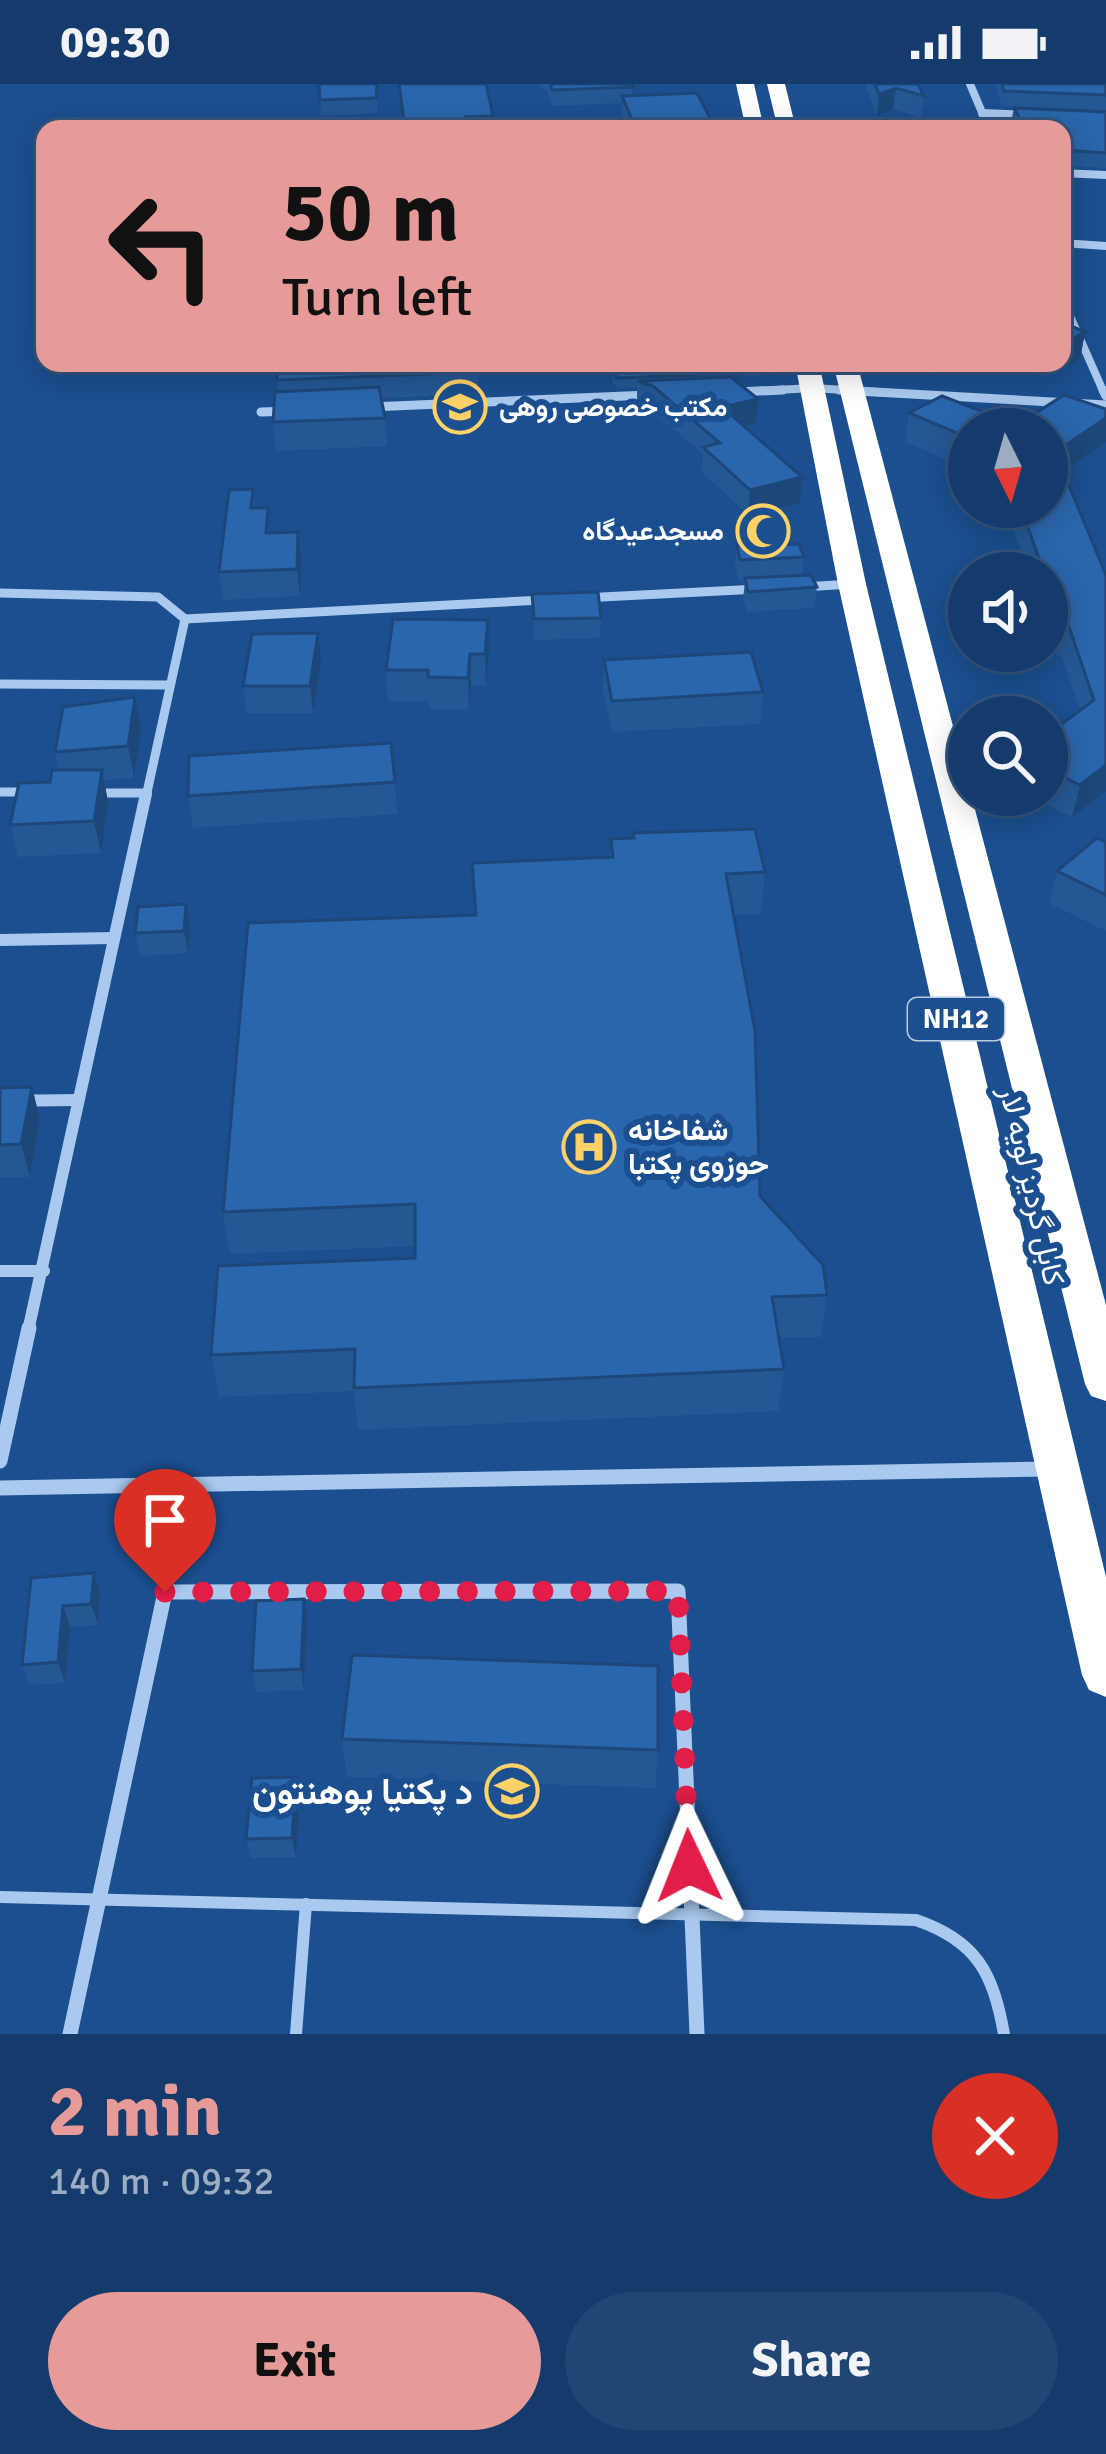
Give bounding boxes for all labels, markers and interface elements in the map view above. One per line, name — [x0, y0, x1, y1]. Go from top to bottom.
text: 09:30 — [60, 15, 170, 70]
text: 50 m — [282, 161, 459, 265]
icon: left — [84, 168, 240, 324]
text: Turn left — [282, 264, 472, 331]
school or university icon: مکتب خصوصی روهی — [432, 379, 488, 435]
place label: مکتب خصوصی روهی — [499, 391, 728, 424]
north arrow — [948, 408, 1068, 528]
map controls — [948, 408, 1068, 816]
mosque icon: مسجدعیدگاه — [735, 503, 791, 559]
place label: مسجدعیدگاه — [582, 515, 724, 548]
button: sound — [948, 552, 1068, 672]
button: search — [948, 696, 1068, 816]
road number: NH12 — [908, 998, 1004, 1040]
street label: کابل گردیز لویه لار — [990, 1082, 1072, 1289]
place label: شفاخانه حوزوی پکتبا — [628, 1112, 769, 1184]
hospital icon: شفاخانه حوزوی پکتبا — [561, 1119, 617, 1175]
pin — [114, 1469, 216, 1592]
icon: arrive — [132, 1487, 198, 1553]
school or university icon: د پکتیا پوهنتون — [484, 1763, 540, 1819]
place label: د پکتیا پوهنتون — [252, 1770, 473, 1816]
position arrow — [626, 1803, 752, 1929]
text: 2 min — [48, 2067, 222, 2156]
button: close — [932, 2073, 1058, 2199]
text: 140 m · 09:32 — [48, 2157, 275, 2205]
button: Exit — [48, 2292, 541, 2430]
button: Share — [565, 2292, 1058, 2430]

